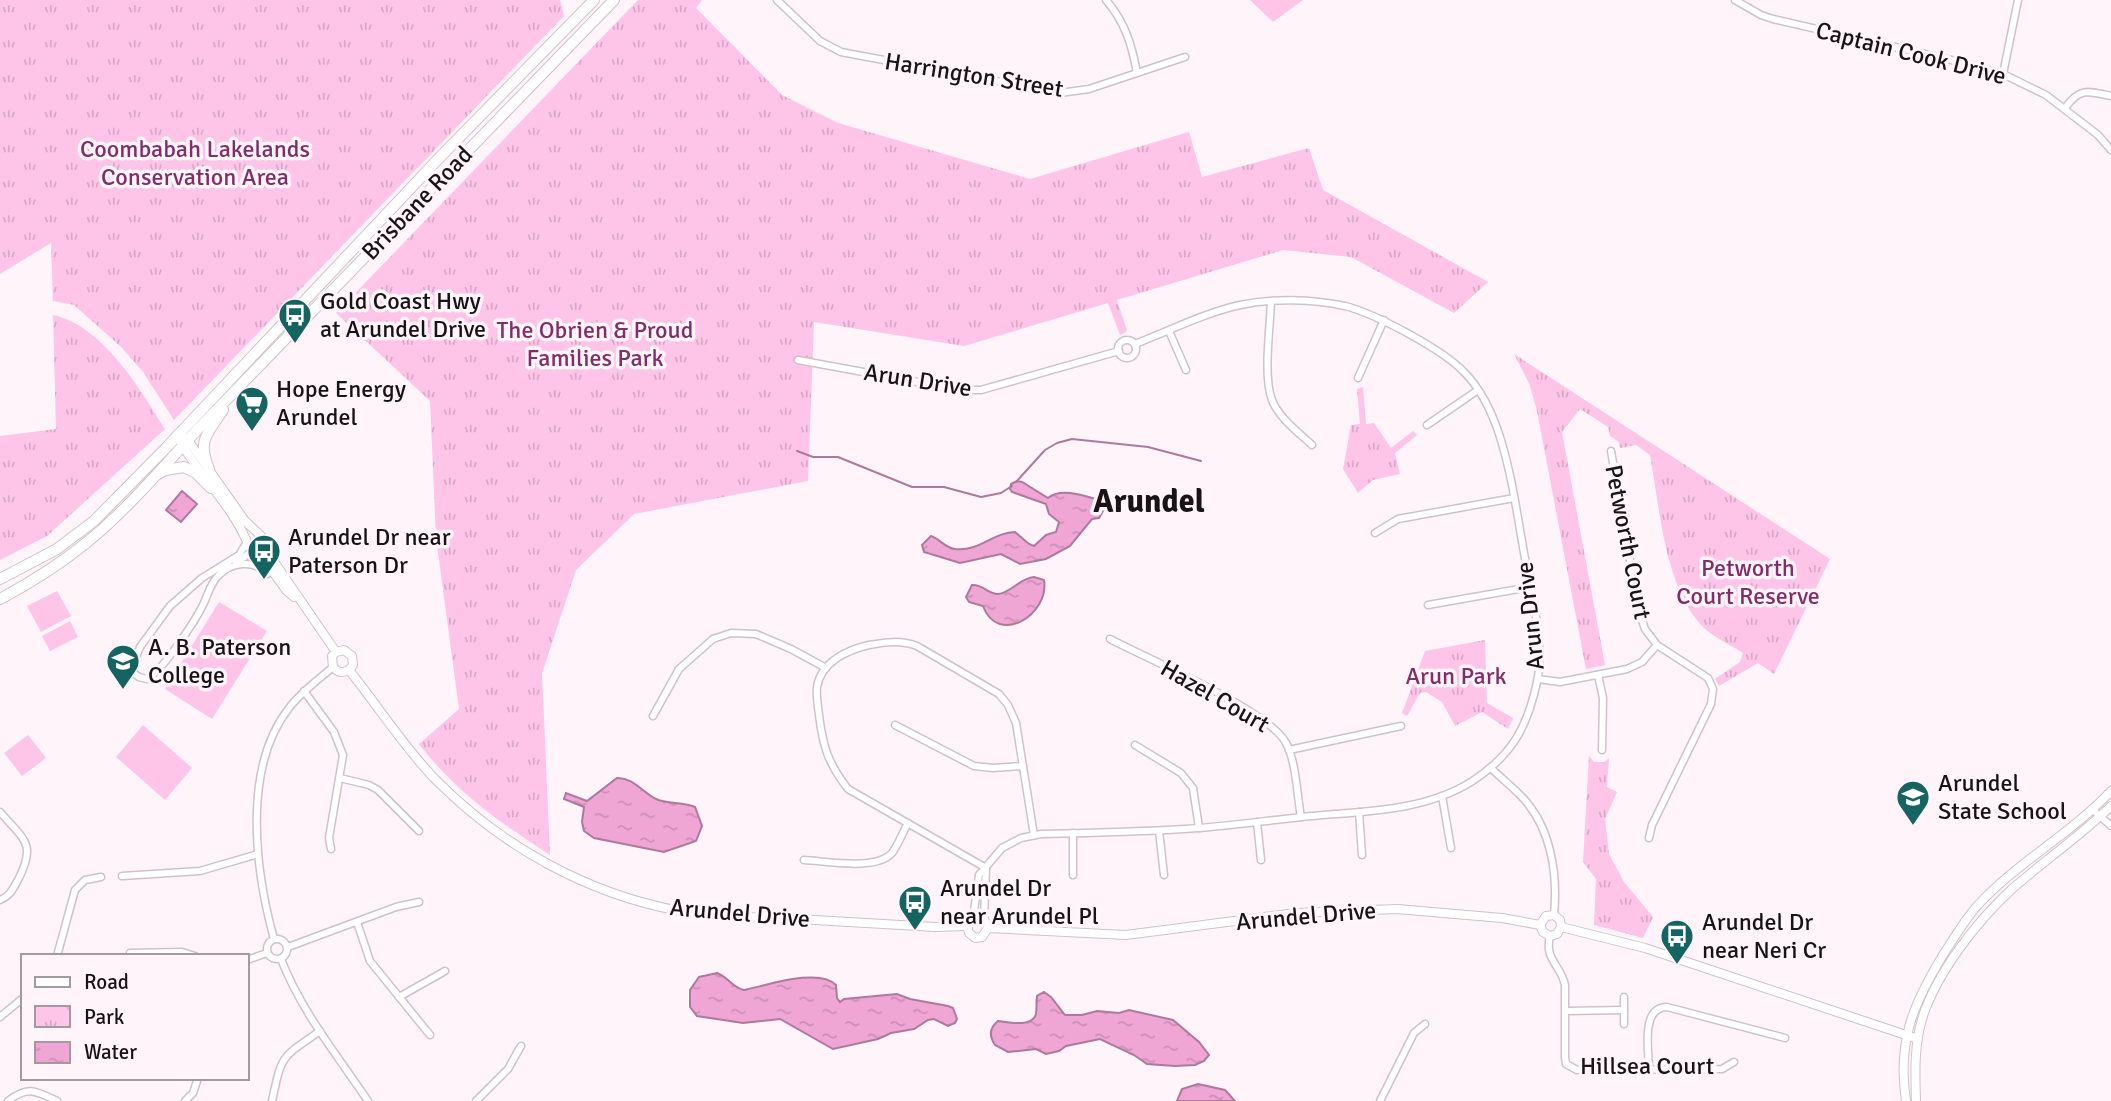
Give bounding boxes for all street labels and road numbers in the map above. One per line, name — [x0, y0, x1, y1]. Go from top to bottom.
street label: Captain Cook Drive — [1813, 15, 2009, 91]
street label: Harrington Street — [883, 46, 1065, 104]
street label: Brisbane Road — [355, 140, 479, 266]
street label: Arun Drive — [862, 357, 974, 403]
street label: Petworth Court — [1598, 462, 1658, 622]
street label: Arun Drive — [1509, 560, 1551, 672]
street label: Hazel Court — [1155, 653, 1275, 739]
street label: Arundel Drive — [669, 892, 811, 934]
street label: Arundel Drive — [1235, 895, 1377, 937]
street label: Hillsea Court — [1580, 1051, 1714, 1081]

